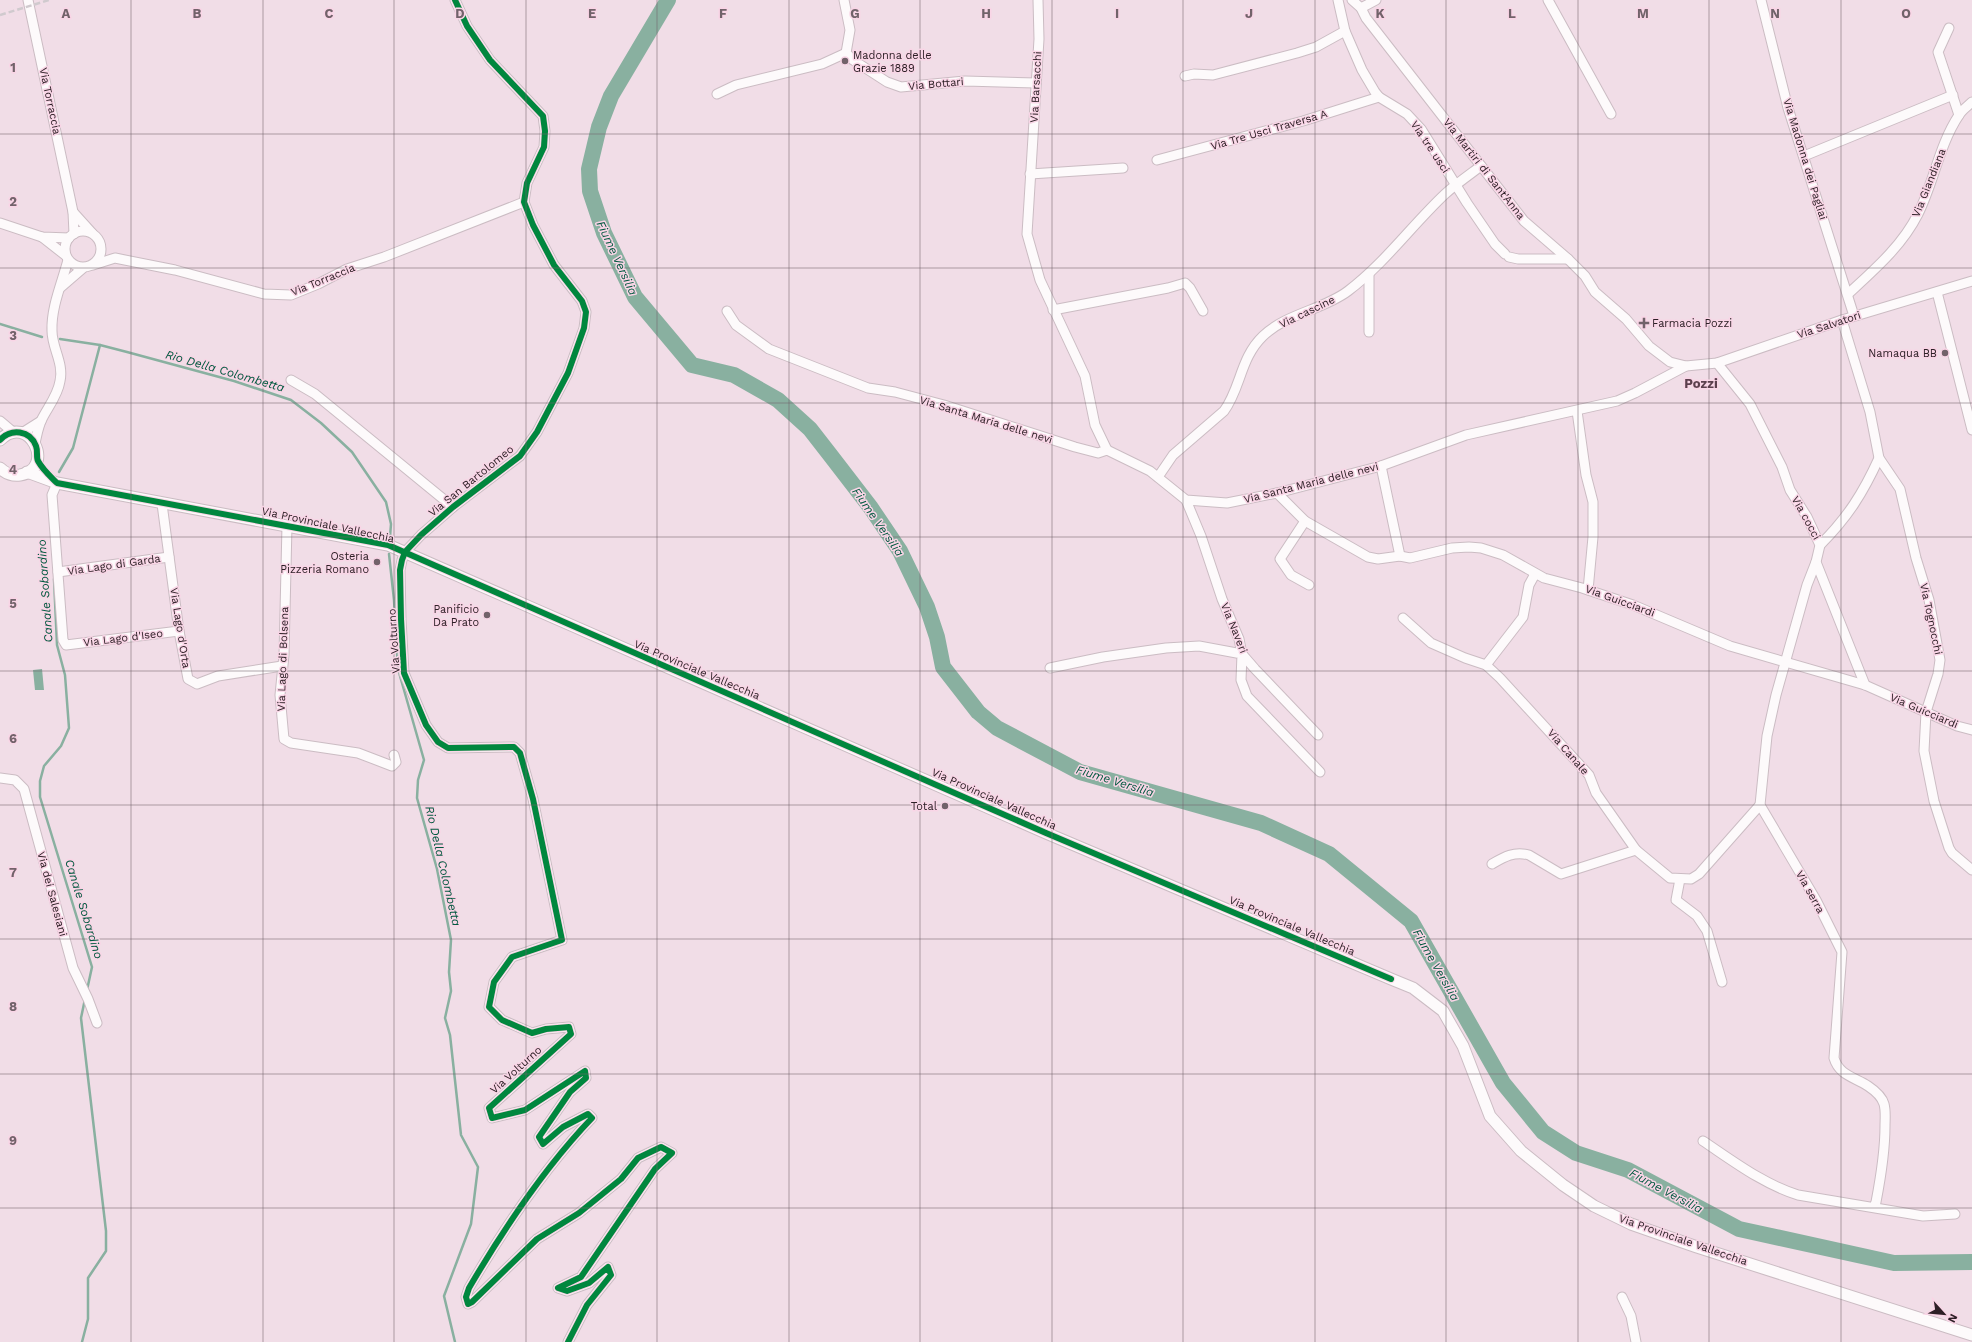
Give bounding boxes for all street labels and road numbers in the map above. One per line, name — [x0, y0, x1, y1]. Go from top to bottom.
street label: Via Barsacchi — [1028, 51, 1044, 123]
street label: Via Torraccia — [37, 66, 63, 136]
street label: Via Bottari — [908, 75, 964, 93]
street label: Via Madonna dei Pagliai — [1780, 97, 1830, 221]
street label: Via Tre Usci Traversa A — [1209, 107, 1329, 153]
street label: Via Martiri di Sant'Anna — [1440, 116, 1528, 222]
street label: Via tre usci — [1408, 118, 1452, 176]
street label: Via Giandiana — [1909, 147, 1949, 219]
street label: Via Torraccia — [289, 261, 357, 299]
street label: Via cascine — [1277, 293, 1337, 331]
street label: Via Salvatori — [1795, 309, 1863, 341]
street label: Via Santa Maria delle nevi — [918, 394, 1054, 446]
street label: Via San Bartolomeo — [426, 443, 516, 519]
street label: Via Santa Maria delle nevi — [1242, 460, 1380, 506]
street label: Via cocci — [1789, 494, 1823, 542]
street label: Via Provinciale Vallecchia — [260, 505, 396, 545]
street label: Via Lago di Garda — [67, 552, 161, 578]
street label: Via Guicciardi — [1583, 582, 1657, 620]
street label: Via Tognocchi — [1917, 582, 1945, 656]
street label: Via Lago d'Orta — [167, 587, 193, 669]
street label: Via Naveri — [1218, 601, 1250, 655]
street label: Via Lago di Bolsena — [275, 606, 291, 712]
street label: Via Volturno — [385, 608, 403, 674]
street label: Via Lago d'Iseo — [82, 627, 164, 649]
street label: Via Provinciale Vallecchia — [632, 638, 762, 702]
street label: Via Guicciardi — [1888, 691, 1960, 731]
street label: Via Canale — [1545, 726, 1591, 778]
street label: Via Provinciale Vallecchia — [930, 766, 1058, 832]
street label: Via dei Salesiani — [34, 850, 70, 938]
street label: Via serra — [1793, 868, 1827, 916]
street label: Via Provinciale Vallecchia — [1227, 894, 1357, 958]
street label: Via Volturno — [487, 1043, 545, 1097]
street label: Via Provinciale Vallecchia — [1617, 1212, 1749, 1268]

